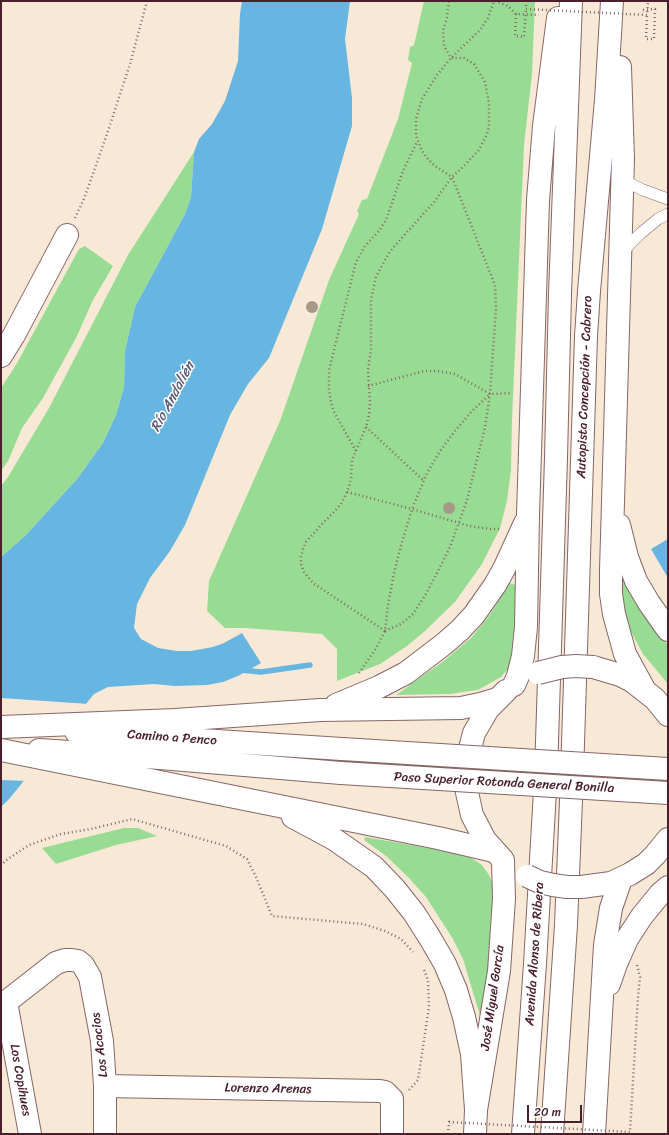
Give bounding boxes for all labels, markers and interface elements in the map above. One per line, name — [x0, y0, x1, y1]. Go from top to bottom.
street label: Autopista Concepción - Cabrero — [574, 295, 596, 479]
water label: Río Andalién — [148, 359, 198, 435]
street label: Camino a Penco — [127, 727, 217, 749]
street label: Paso Superior Rotonda General Bonilla — [393, 769, 615, 797]
street label: Avenida Alonso de Ribera — [522, 882, 548, 1026]
street label: José Miguel García — [478, 944, 508, 1052]
street label: Los Acacios — [88, 1012, 112, 1078]
street label: Los Copihues — [6, 1043, 34, 1117]
street label: Lorenzo Arenas — [224, 1080, 312, 1098]
scale bar — [529, 1097, 584, 1123]
text: 20 m — [534, 1101, 561, 1123]

